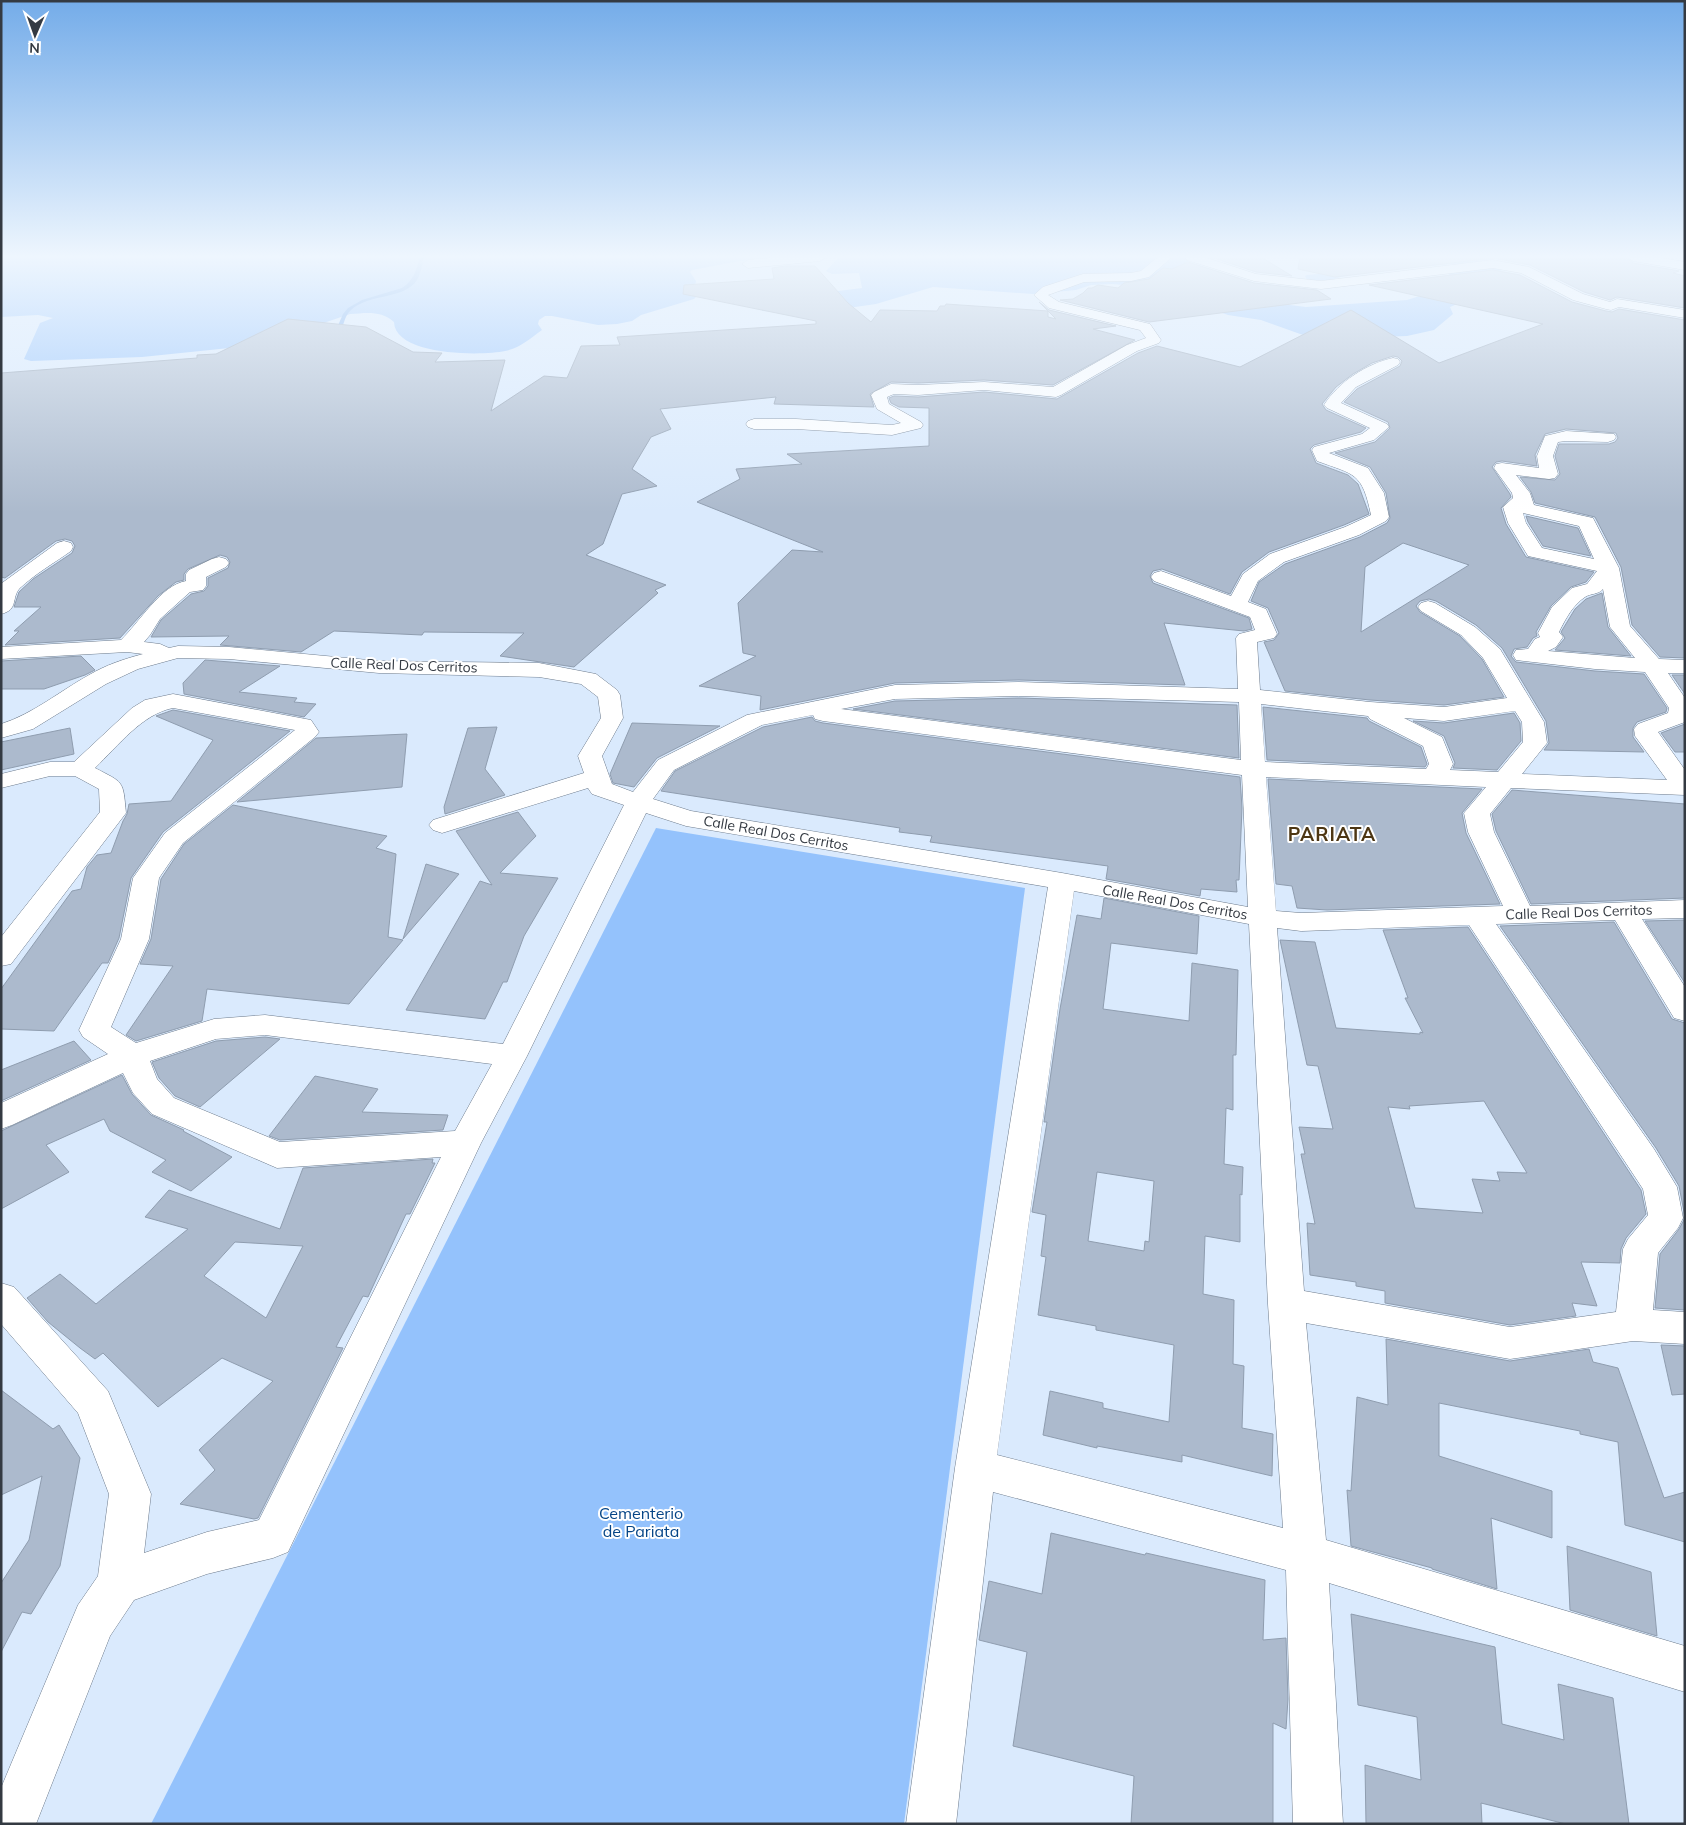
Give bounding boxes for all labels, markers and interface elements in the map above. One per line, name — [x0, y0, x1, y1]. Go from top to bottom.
north arrow — [10, 10, 60, 60]
text: N — [29, 39, 40, 57]
street label: Calle Real Dos Cerritos — [330, 653, 478, 677]
street label: Calle Real Dos Cerritos — [702, 811, 850, 855]
district label: PARIATA — [1288, 822, 1376, 846]
street label: Calle Real Dos Cerritos — [1101, 880, 1249, 924]
street label: Calle Real Dos Cerritos — [1505, 900, 1653, 924]
park label: Cementerio de Pariata — [599, 1503, 683, 1541]

